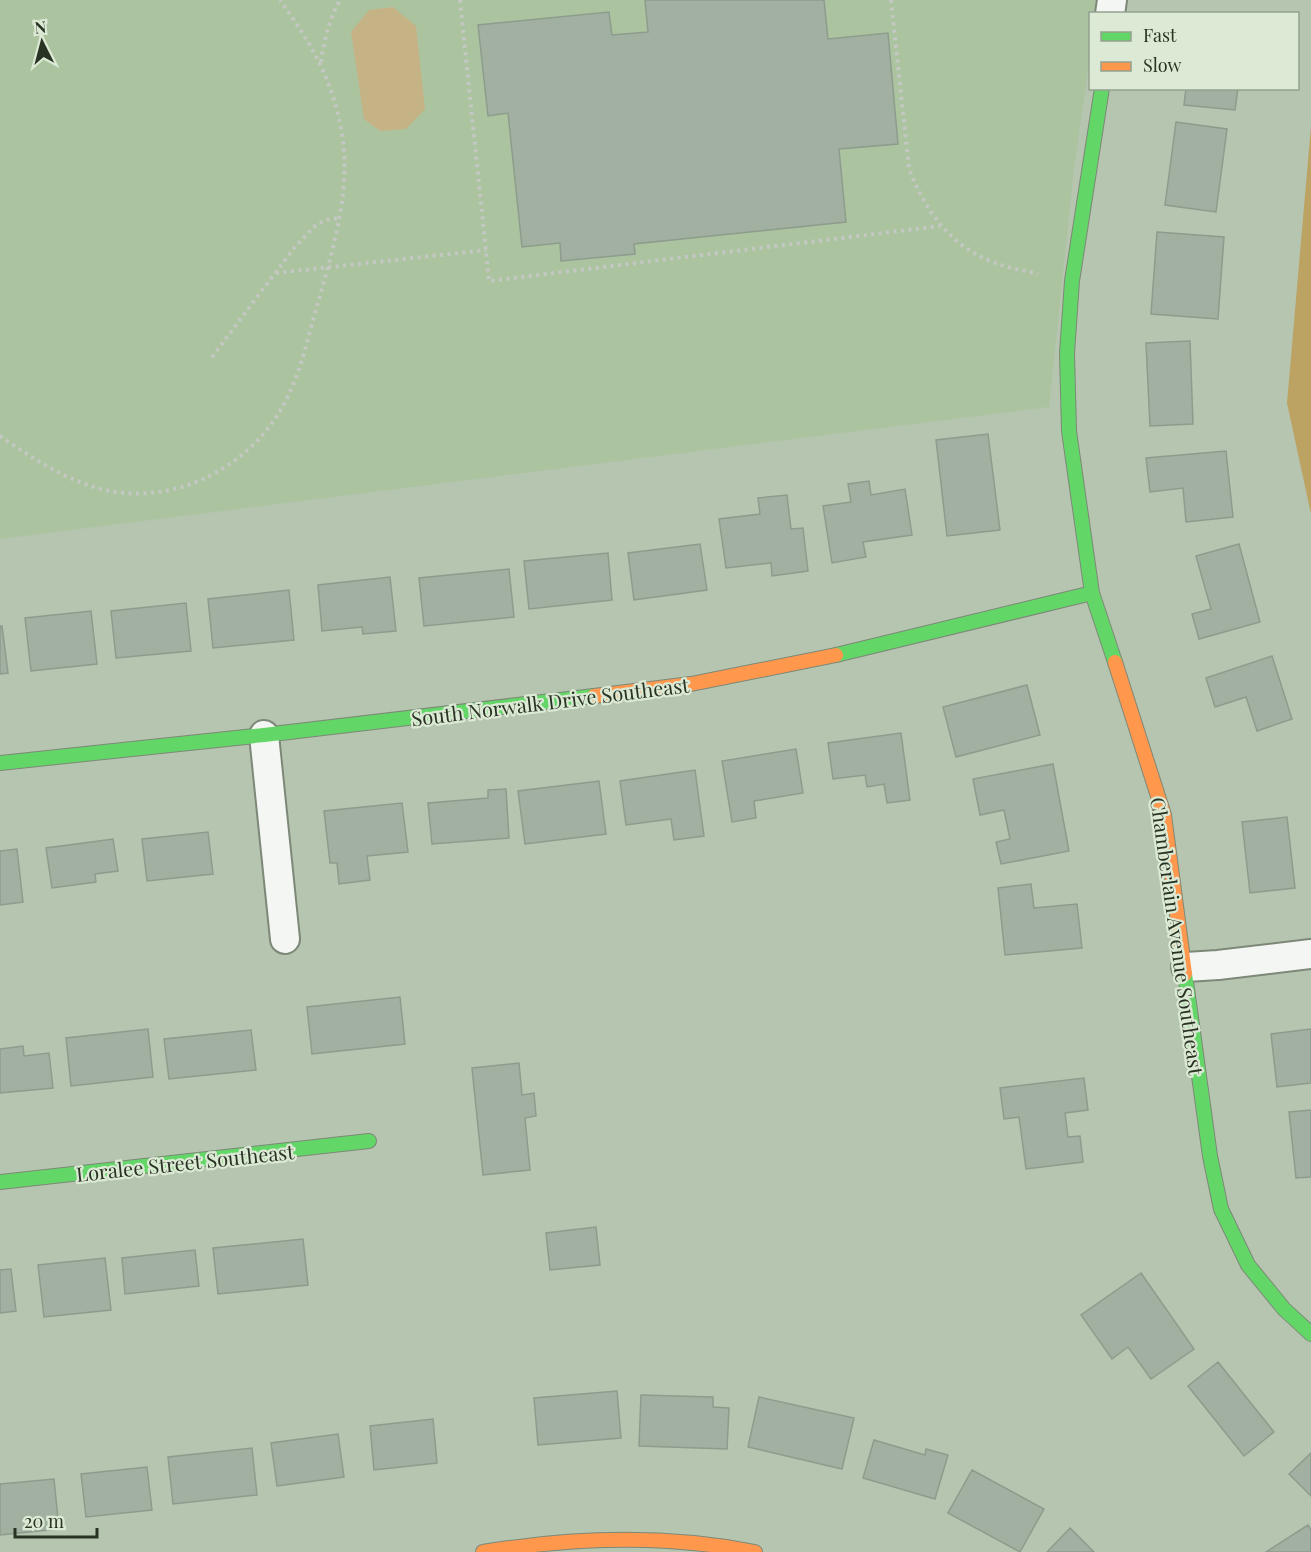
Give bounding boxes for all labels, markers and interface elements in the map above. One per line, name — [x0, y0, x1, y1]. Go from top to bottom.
north arrow — [12, 12, 72, 72]
legend — [1089, 12, 1299, 90]
text: N — [34, 15, 48, 38]
text: Fast — [1143, 23, 1177, 47]
text: Slow — [1143, 53, 1181, 77]
street label: South Norwalk Drive Southeast — [410, 670, 691, 731]
street label: Chamberlain Avenue Southeast — [1145, 795, 1211, 1078]
street label: Loralee Street Southeast — [75, 1137, 296, 1187]
scale bar — [15, 1501, 98, 1539]
text: 20 m — [24, 1509, 64, 1533]

